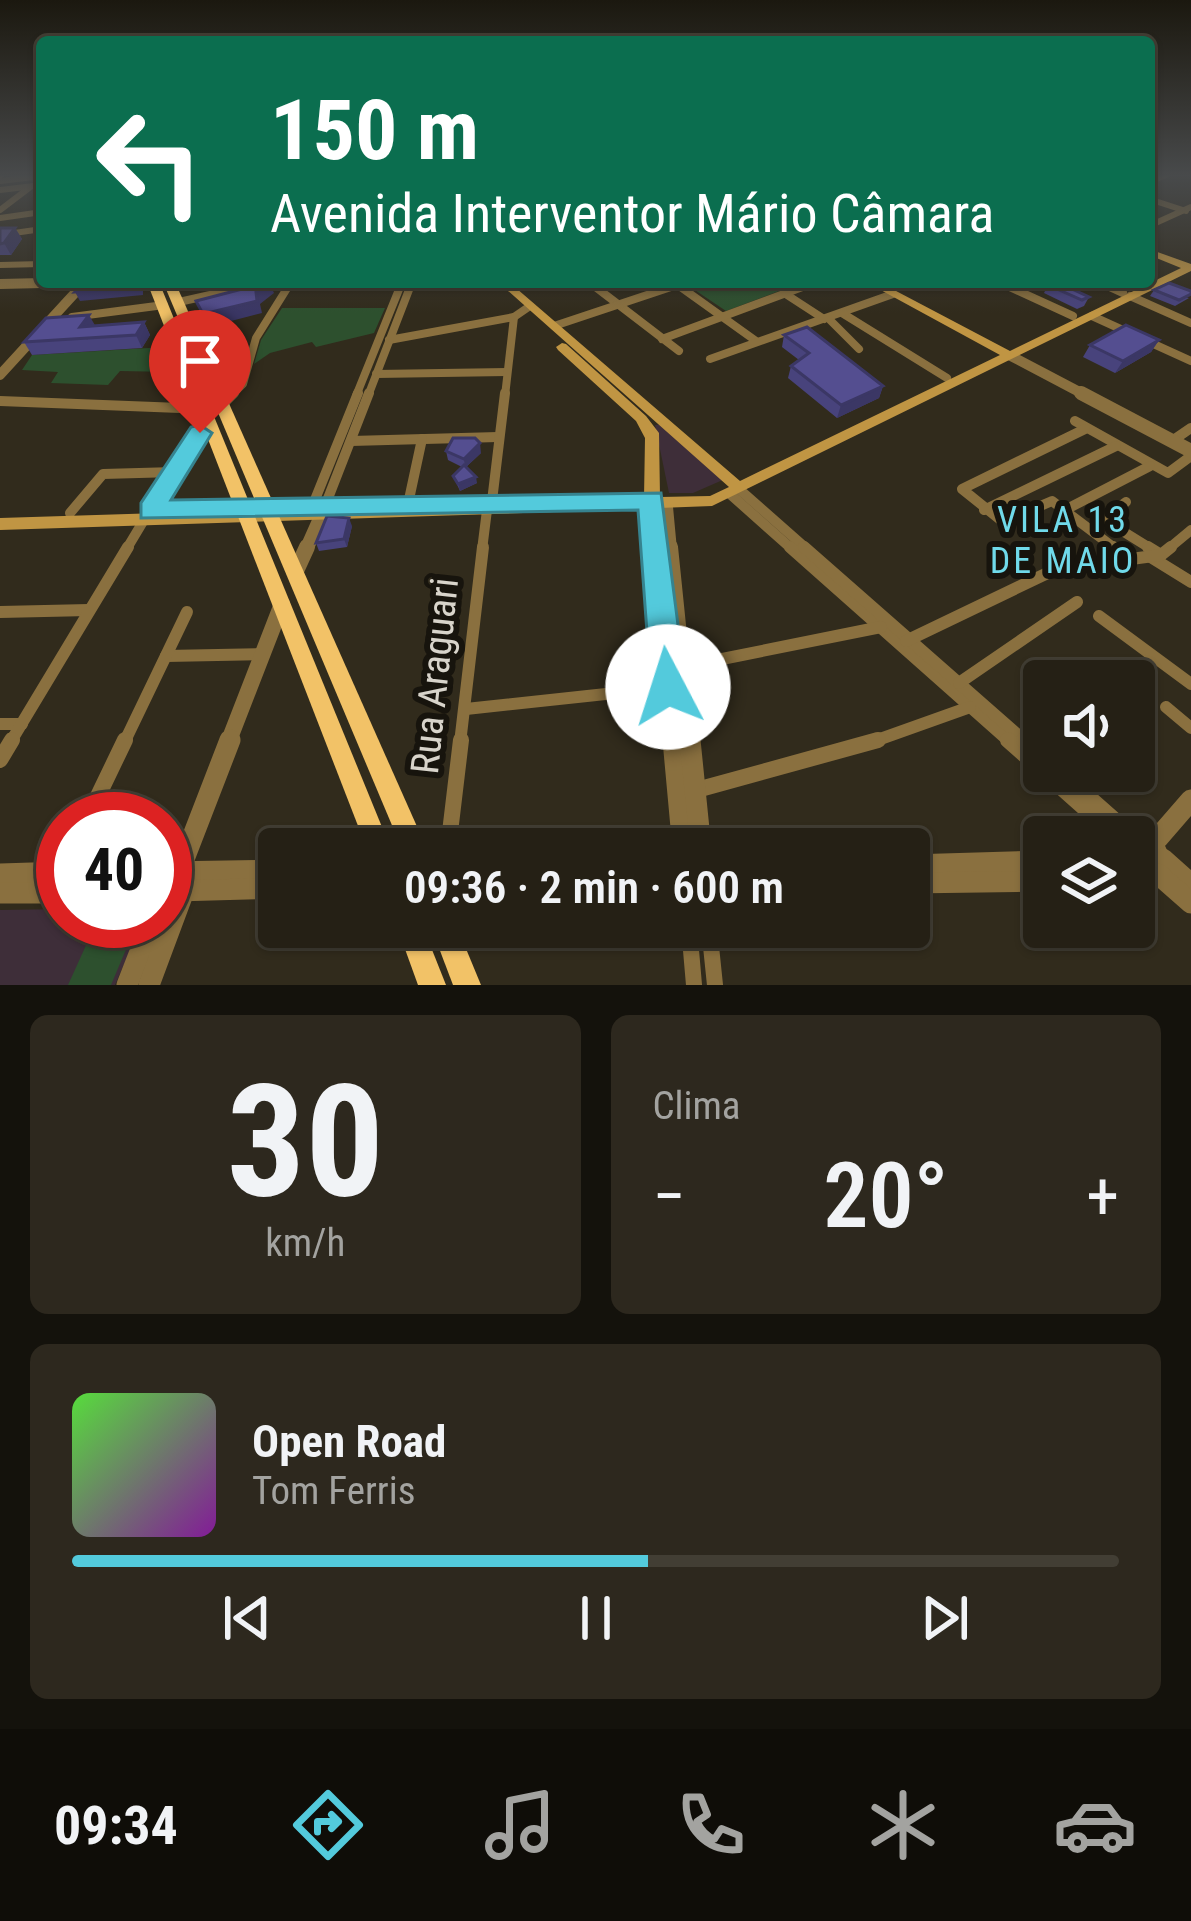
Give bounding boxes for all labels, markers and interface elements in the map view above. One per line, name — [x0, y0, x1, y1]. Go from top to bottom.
text: 150 m — [270, 81, 479, 180]
icon: left — [72, 84, 228, 240]
text: Avenida Interventor Mário Câmara — [270, 182, 994, 245]
pin — [149, 310, 251, 433]
icon: arrive — [167, 328, 233, 394]
district label: VILA 13 DE MAIO — [990, 499, 1136, 582]
street label: Rua Araguari — [402, 576, 468, 776]
position arrow — [605, 624, 731, 750]
map controls — [1023, 660, 1155, 948]
button: sound — [1023, 660, 1155, 792]
speed limit sign: 40 — [36, 792, 192, 948]
button: layers — [1023, 816, 1155, 948]
text: 09:36 · 2 min · 600 m — [404, 861, 784, 914]
text: 30 — [226, 1050, 384, 1233]
text: Clima — [653, 1083, 741, 1129]
text: 20° — [823, 1144, 948, 1249]
text: − — [653, 1158, 686, 1235]
text: + — [1086, 1158, 1119, 1235]
text: km/h — [265, 1220, 345, 1266]
text: Open Road — [252, 1415, 446, 1468]
text: Tom Ferris — [252, 1468, 415, 1514]
icon: previous — [214, 1585, 280, 1651]
icon: pause — [563, 1585, 629, 1651]
icon: next — [912, 1585, 978, 1651]
icon: directions — [286, 1783, 370, 1867]
icon: music — [478, 1783, 562, 1867]
icon: phone — [669, 1783, 753, 1867]
icon: climate — [861, 1783, 945, 1867]
icon: car — [1053, 1783, 1137, 1867]
text: 09:34 — [54, 1794, 178, 1857]

